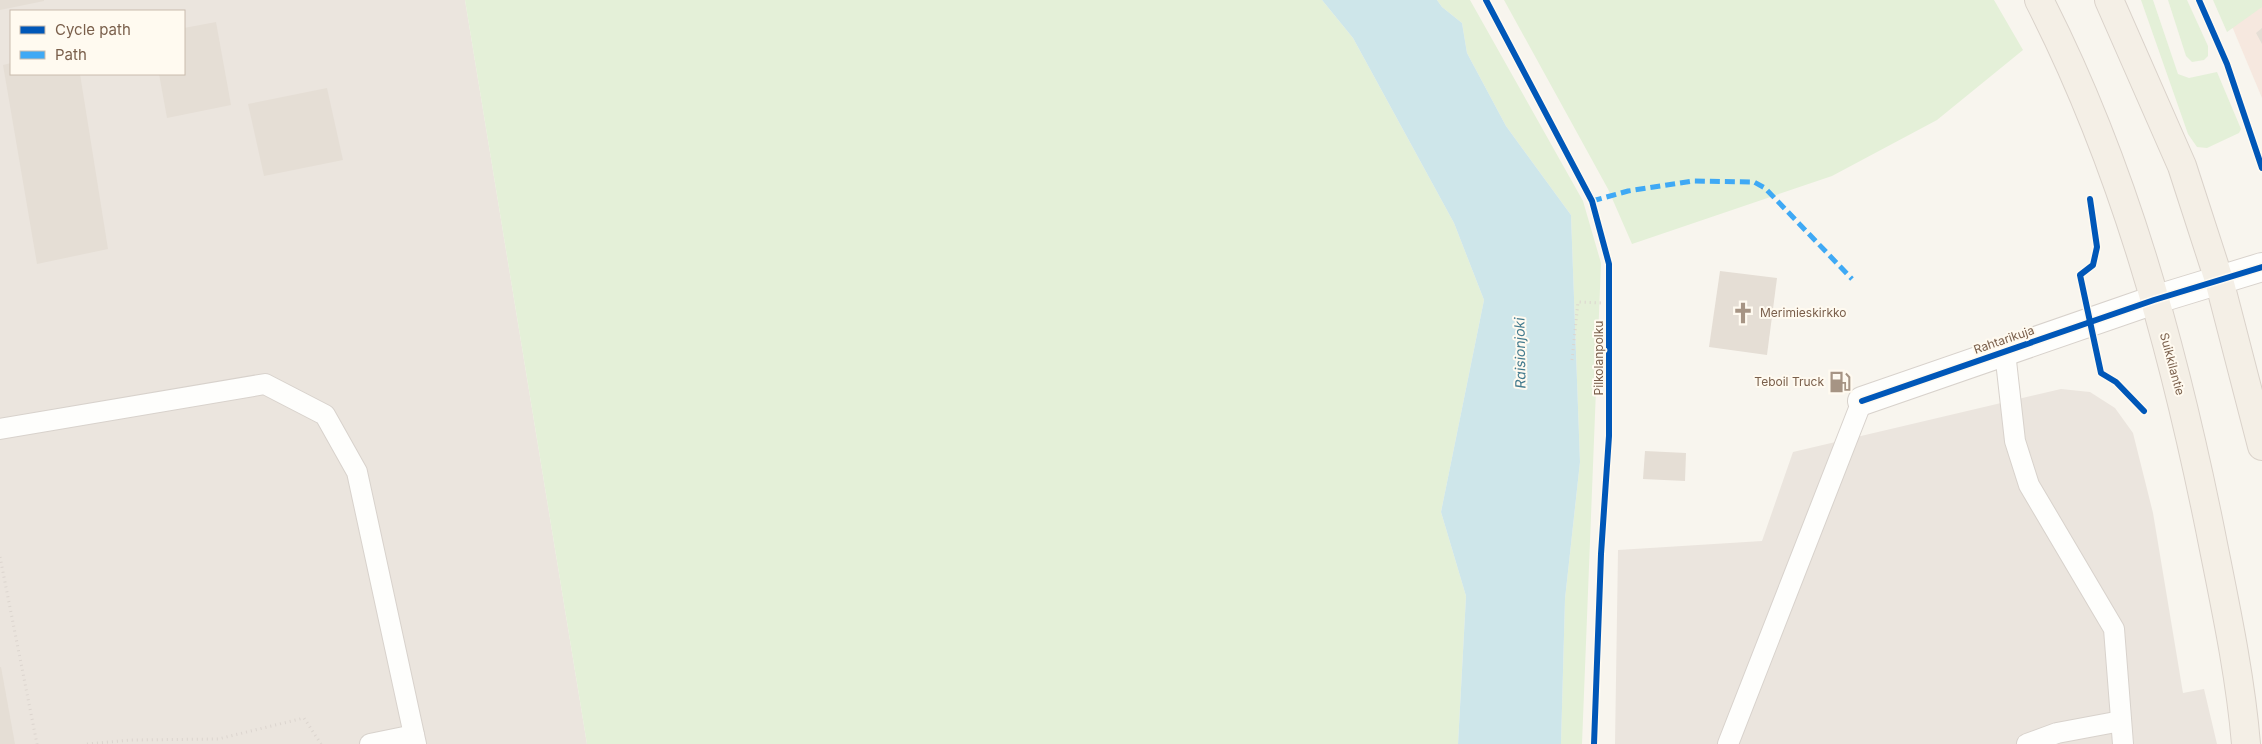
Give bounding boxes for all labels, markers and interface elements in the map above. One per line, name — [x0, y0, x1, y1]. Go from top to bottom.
legend — [10, 10, 185, 75]
text: Cycle path — [55, 20, 131, 39]
text: Path — [55, 45, 87, 64]
church icon: Merimieskirkko — [1730, 300, 1756, 326]
place label: Merimieskirkko — [1760, 305, 1847, 320]
water label: Raisionjoki — [1510, 317, 1529, 389]
street label: Pilkolanpolku — [1591, 321, 1606, 395]
street label: Rahtarikuja — [1972, 322, 2036, 357]
street label: Suikkilantie — [2157, 331, 2188, 397]
fuel station icon: Teboil Truck — [1827, 369, 1853, 395]
place label: Teboil Truck — [1754, 374, 1824, 389]

